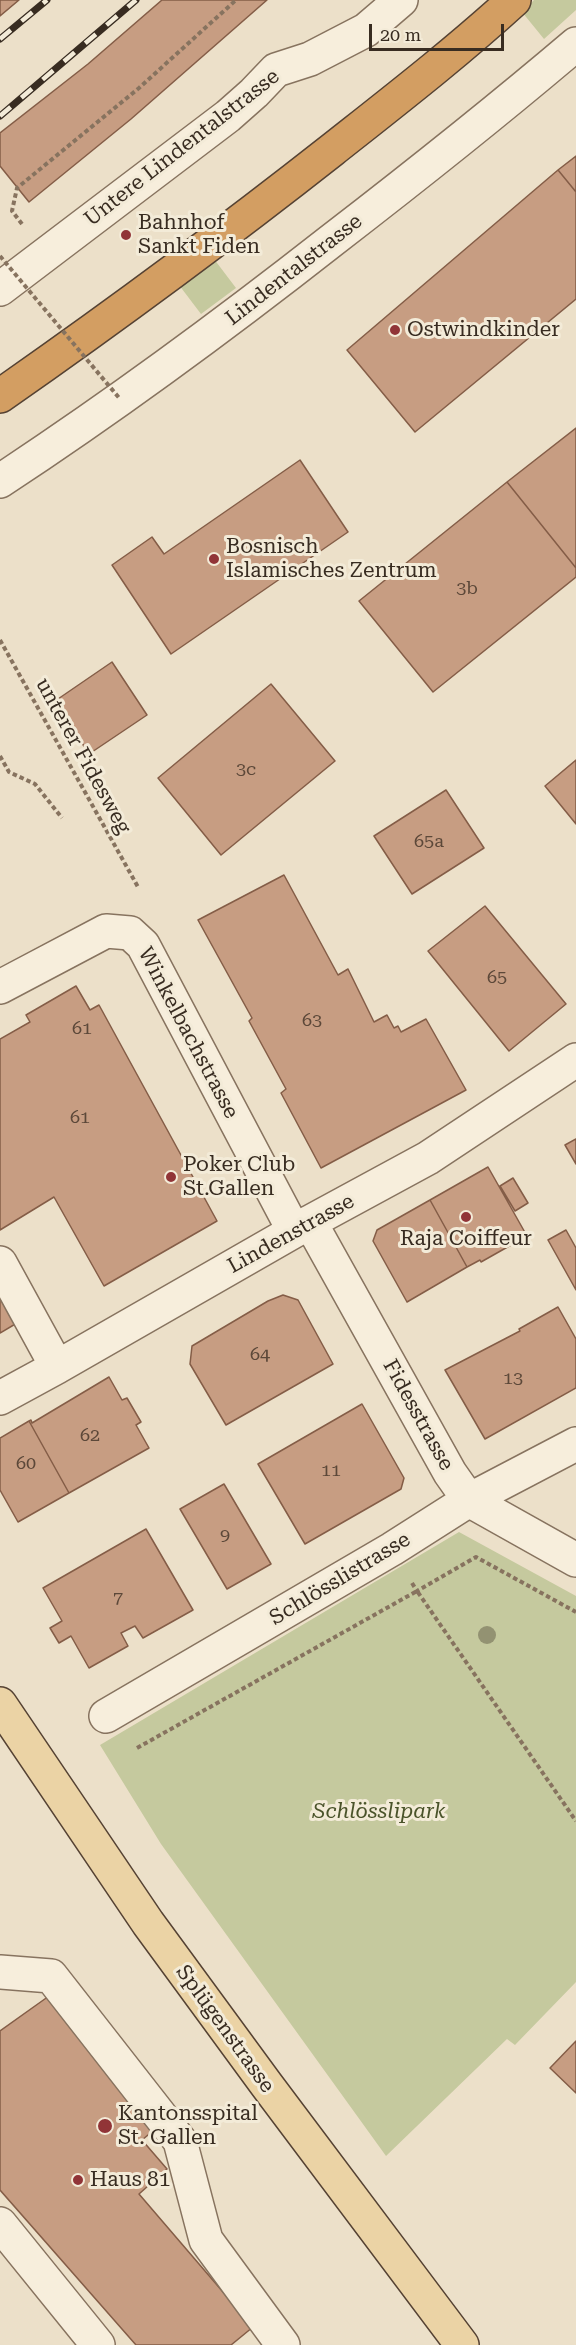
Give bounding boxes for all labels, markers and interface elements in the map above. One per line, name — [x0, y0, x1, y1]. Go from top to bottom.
scale bar — [372, 12, 507, 50]
text: 20 m — [380, 24, 421, 45]
street label: Untere Lindentalstrasse — [79, 64, 285, 232]
street label: Lindentalstrasse — [221, 209, 367, 331]
place label: Bahnhof Sankt Fiden — [138, 210, 260, 260]
marker: Bahnhof Sankt Fiden — [119, 228, 133, 242]
place label: Ostwindkinder — [407, 317, 560, 343]
marker: Ostwindkinder — [388, 323, 402, 337]
place label: Bosnisch Islamisches Zentrum — [226, 534, 437, 584]
marker: Bosnisch Islamisches Zentrum — [207, 552, 221, 566]
house number: 3b — [456, 578, 478, 600]
street label: unterer Fidesweg — [30, 674, 136, 838]
house number: 3c — [236, 759, 256, 781]
house number: 65a — [414, 831, 444, 853]
street label: Winkelbachstrasse — [132, 943, 244, 1123]
house number: 65 — [487, 967, 507, 989]
house number: 63 — [302, 1010, 322, 1032]
house number: 61 — [72, 1018, 92, 1040]
house number: 61 — [70, 1107, 90, 1129]
place label: Poker Club St.Gallen — [183, 1152, 295, 1202]
marker: Poker Club St.Gallen — [164, 1170, 178, 1184]
street label: Lindenstrasse — [223, 1189, 359, 1279]
marker: Raja Coiffeur — [459, 1210, 473, 1224]
place label: Raja Coiffeur — [400, 1226, 532, 1252]
house number: 64 — [250, 1344, 270, 1366]
street label: Fidesstrasse — [377, 1355, 459, 1475]
house number: 13 — [503, 1368, 523, 1390]
house number: 62 — [80, 1425, 100, 1447]
house number: 60 — [16, 1453, 36, 1475]
house number: 11 — [321, 1460, 341, 1482]
house number: 9 — [220, 1525, 230, 1547]
street label: Schlösslistrasse — [265, 1527, 415, 1631]
house number: 7 — [113, 1588, 123, 1610]
park label: Schlösslipark — [313, 1799, 445, 1825]
street label: Splügenstrasse — [170, 1960, 280, 2098]
place label: Kantonsspital St. Gallen — [118, 2101, 258, 2151]
marker: Kantonsspital St. Gallen — [96, 2117, 114, 2135]
place label: Haus 81 — [90, 2167, 170, 2193]
marker: Haus 81 — [71, 2173, 85, 2187]

